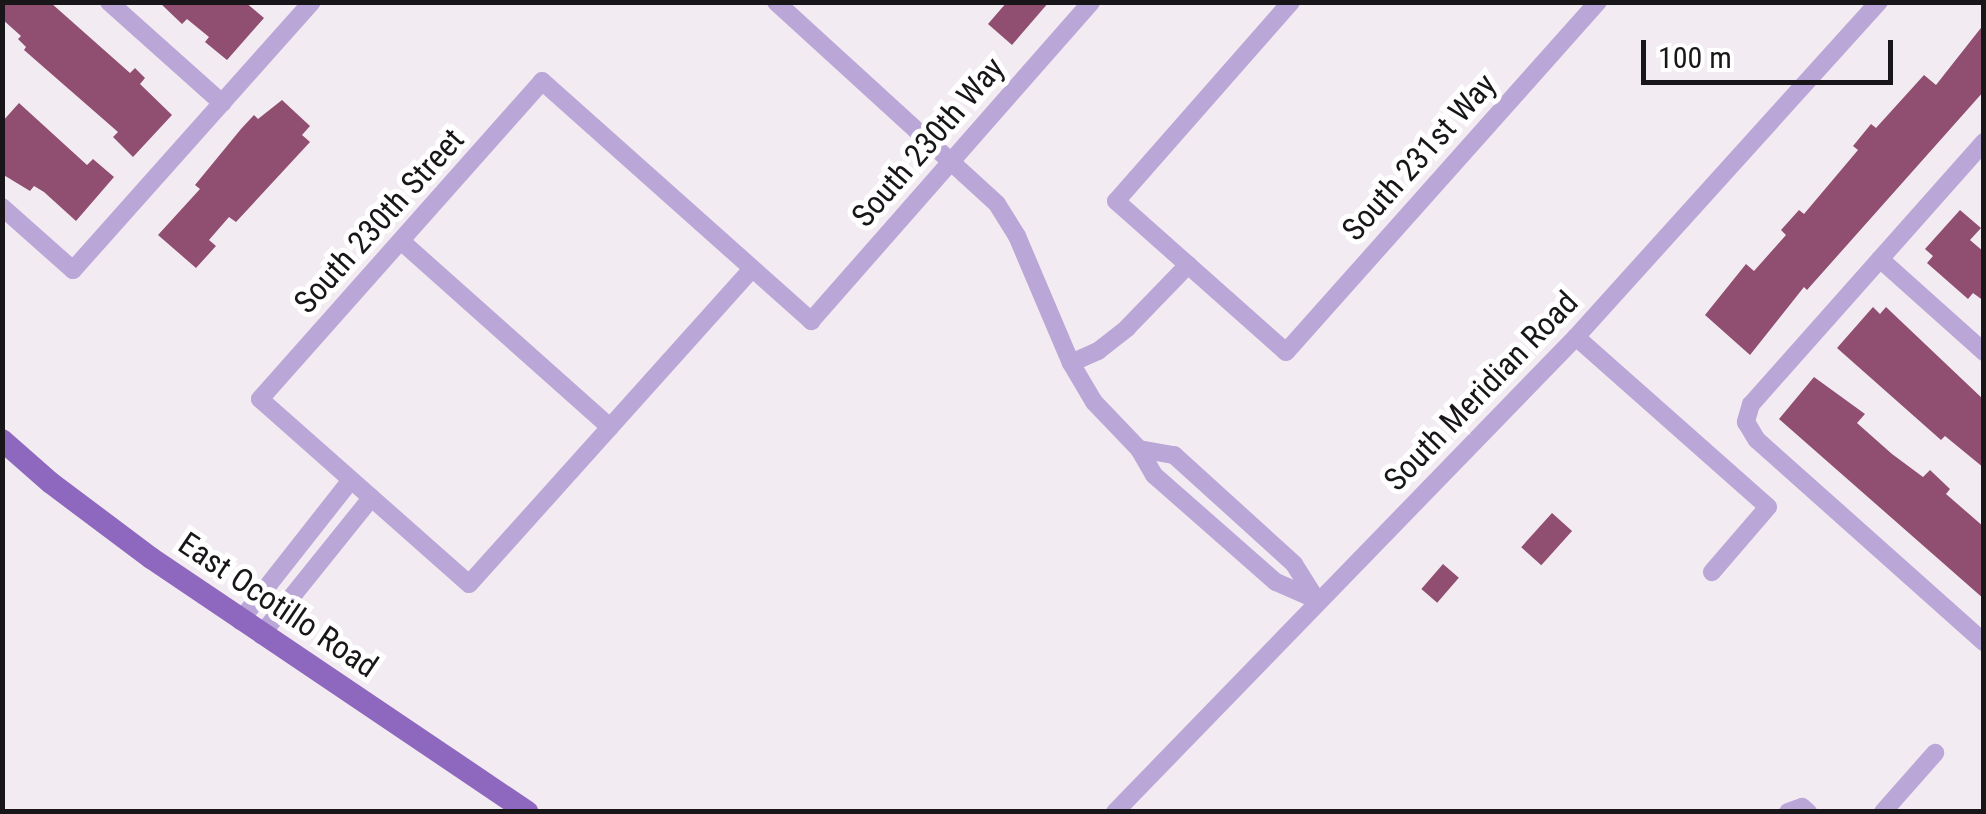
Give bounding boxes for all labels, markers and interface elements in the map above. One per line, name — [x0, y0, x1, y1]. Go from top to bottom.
scale bar — [1646, 20, 1898, 82]
text: 100 m — [1658, 40, 1732, 75]
street label: South 230th Way — [844, 49, 1012, 235]
street label: South 231st Way — [1334, 66, 1504, 248]
street label: South 230th Street — [286, 121, 472, 321]
street label: South Meridian Road — [1376, 283, 1586, 499]
street label: East Ocotillo Road — [171, 524, 385, 686]

